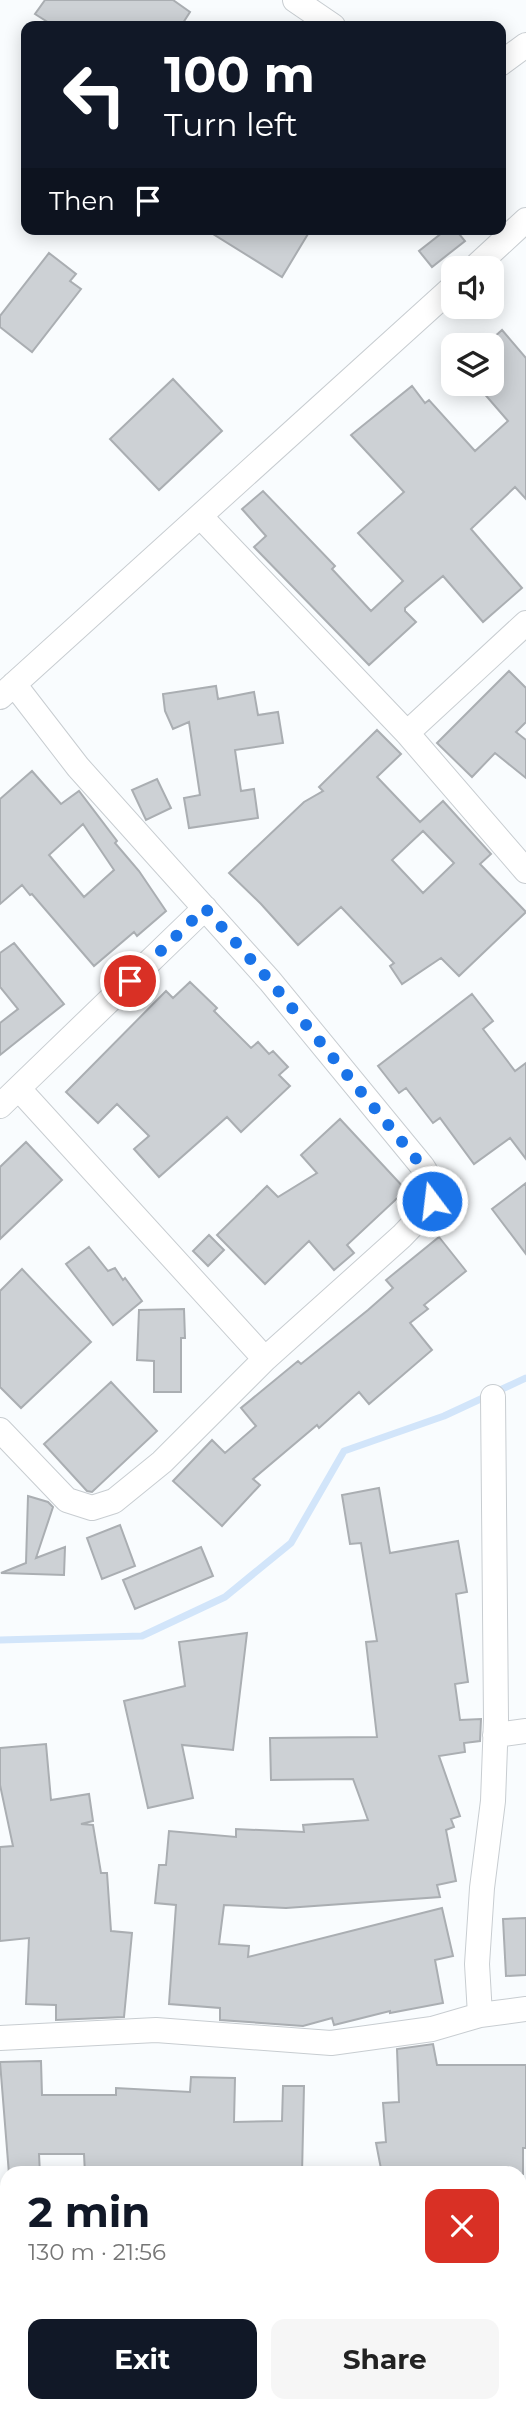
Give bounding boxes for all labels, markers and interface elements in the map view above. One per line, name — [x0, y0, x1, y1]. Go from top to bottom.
text: 100 m — [164, 45, 315, 104]
icon: left — [49, 49, 140, 140]
text: Turn left — [164, 105, 298, 144]
icon: arrive — [129, 182, 167, 220]
text: Then — [49, 185, 115, 217]
map controls — [441, 256, 504, 396]
button: sound — [441, 256, 504, 319]
button: layers — [441, 333, 504, 396]
pin — [100, 951, 160, 1011]
icon: arrive — [111, 962, 149, 1000]
position arrow — [395, 1164, 469, 1238]
text: 2 min — [28, 2186, 150, 2238]
button: close — [425, 2189, 499, 2263]
text: 130 m · 21:56 — [28, 2238, 166, 2266]
button: Exit — [28, 2319, 257, 2399]
button: Share — [271, 2319, 499, 2399]

